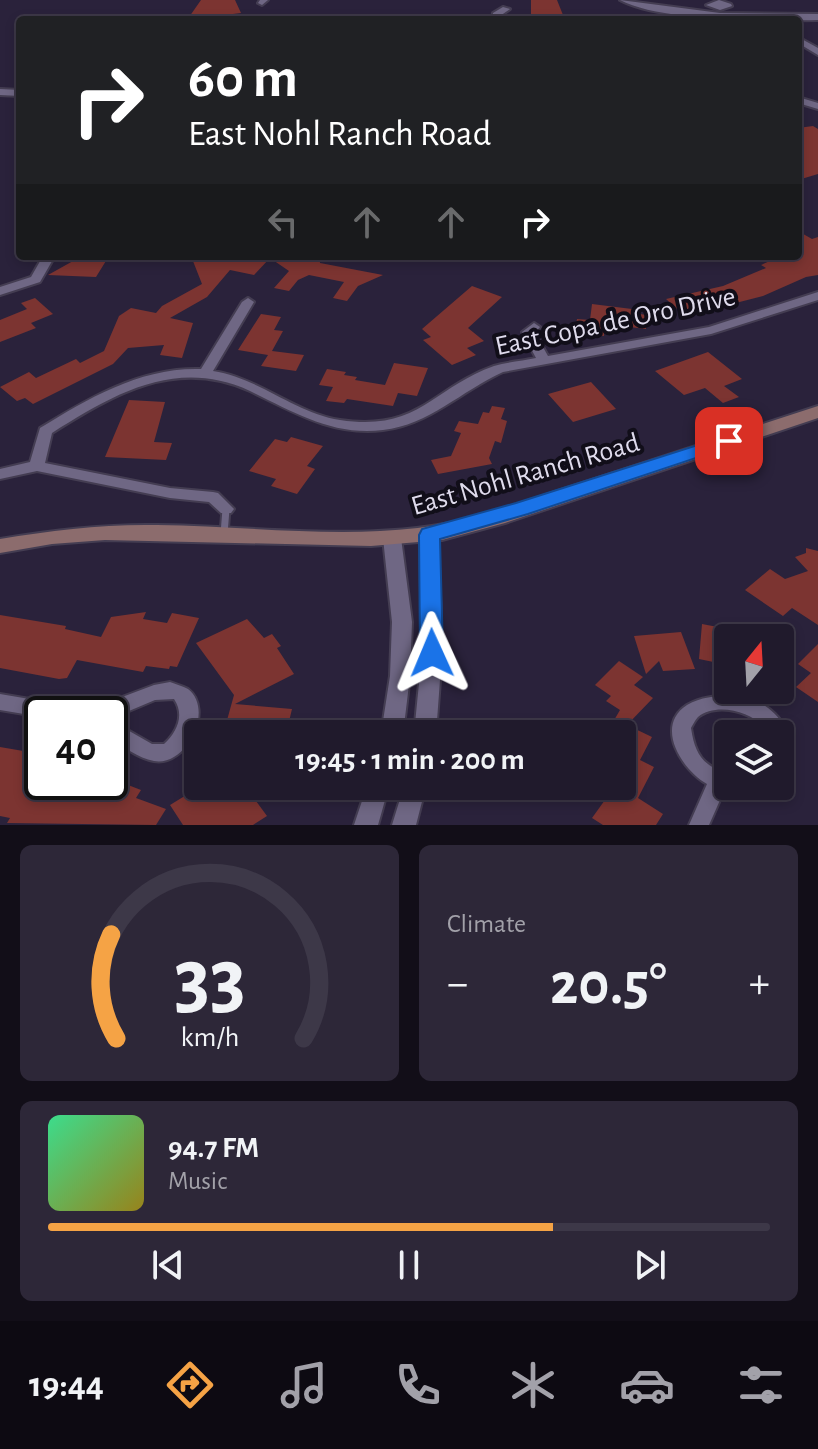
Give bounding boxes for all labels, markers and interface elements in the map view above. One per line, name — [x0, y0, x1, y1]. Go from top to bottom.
icon: right — [56, 48, 160, 152]
text: 60 m — [188, 51, 298, 107]
text: East Nohl Ranch Road — [188, 116, 491, 152]
icon: left — [261, 200, 305, 244]
icon: ahead — [345, 200, 389, 244]
icon: ahead — [429, 200, 473, 244]
icon: right — [513, 200, 557, 244]
street label: East Copa de Oro Drive — [493, 283, 738, 361]
pin — [695, 407, 763, 475]
icon: arrive — [707, 419, 751, 463]
street label: East Nohl Ranch Road — [408, 429, 643, 521]
position arrow — [390, 611, 474, 695]
north arrow — [714, 624, 794, 704]
map controls — [714, 624, 794, 800]
speed limit sign: 40 — [24, 696, 128, 800]
button: layers — [714, 720, 794, 800]
text: 19:45 · 1 min · 200 m — [295, 745, 525, 775]
text: Climate — [447, 911, 526, 937]
text: 33 — [174, 938, 245, 1022]
text: 20.5° — [550, 955, 667, 1015]
text: − — [447, 962, 468, 1006]
text: + — [749, 962, 770, 1006]
text: km/h — [180, 1023, 239, 1052]
text: 94.7 FM — [168, 1133, 259, 1163]
text: Music — [168, 1168, 227, 1194]
icon: previous — [146, 1243, 190, 1287]
icon: pause — [387, 1243, 431, 1287]
icon: next — [628, 1243, 672, 1287]
icon: directions — [162, 1357, 218, 1413]
icon: music — [276, 1357, 332, 1413]
icon: phone — [390, 1357, 446, 1413]
icon: climate — [505, 1357, 561, 1413]
icon: car — [619, 1357, 675, 1413]
icon: filters — [733, 1357, 789, 1413]
text: 19:44 — [29, 1367, 104, 1403]

